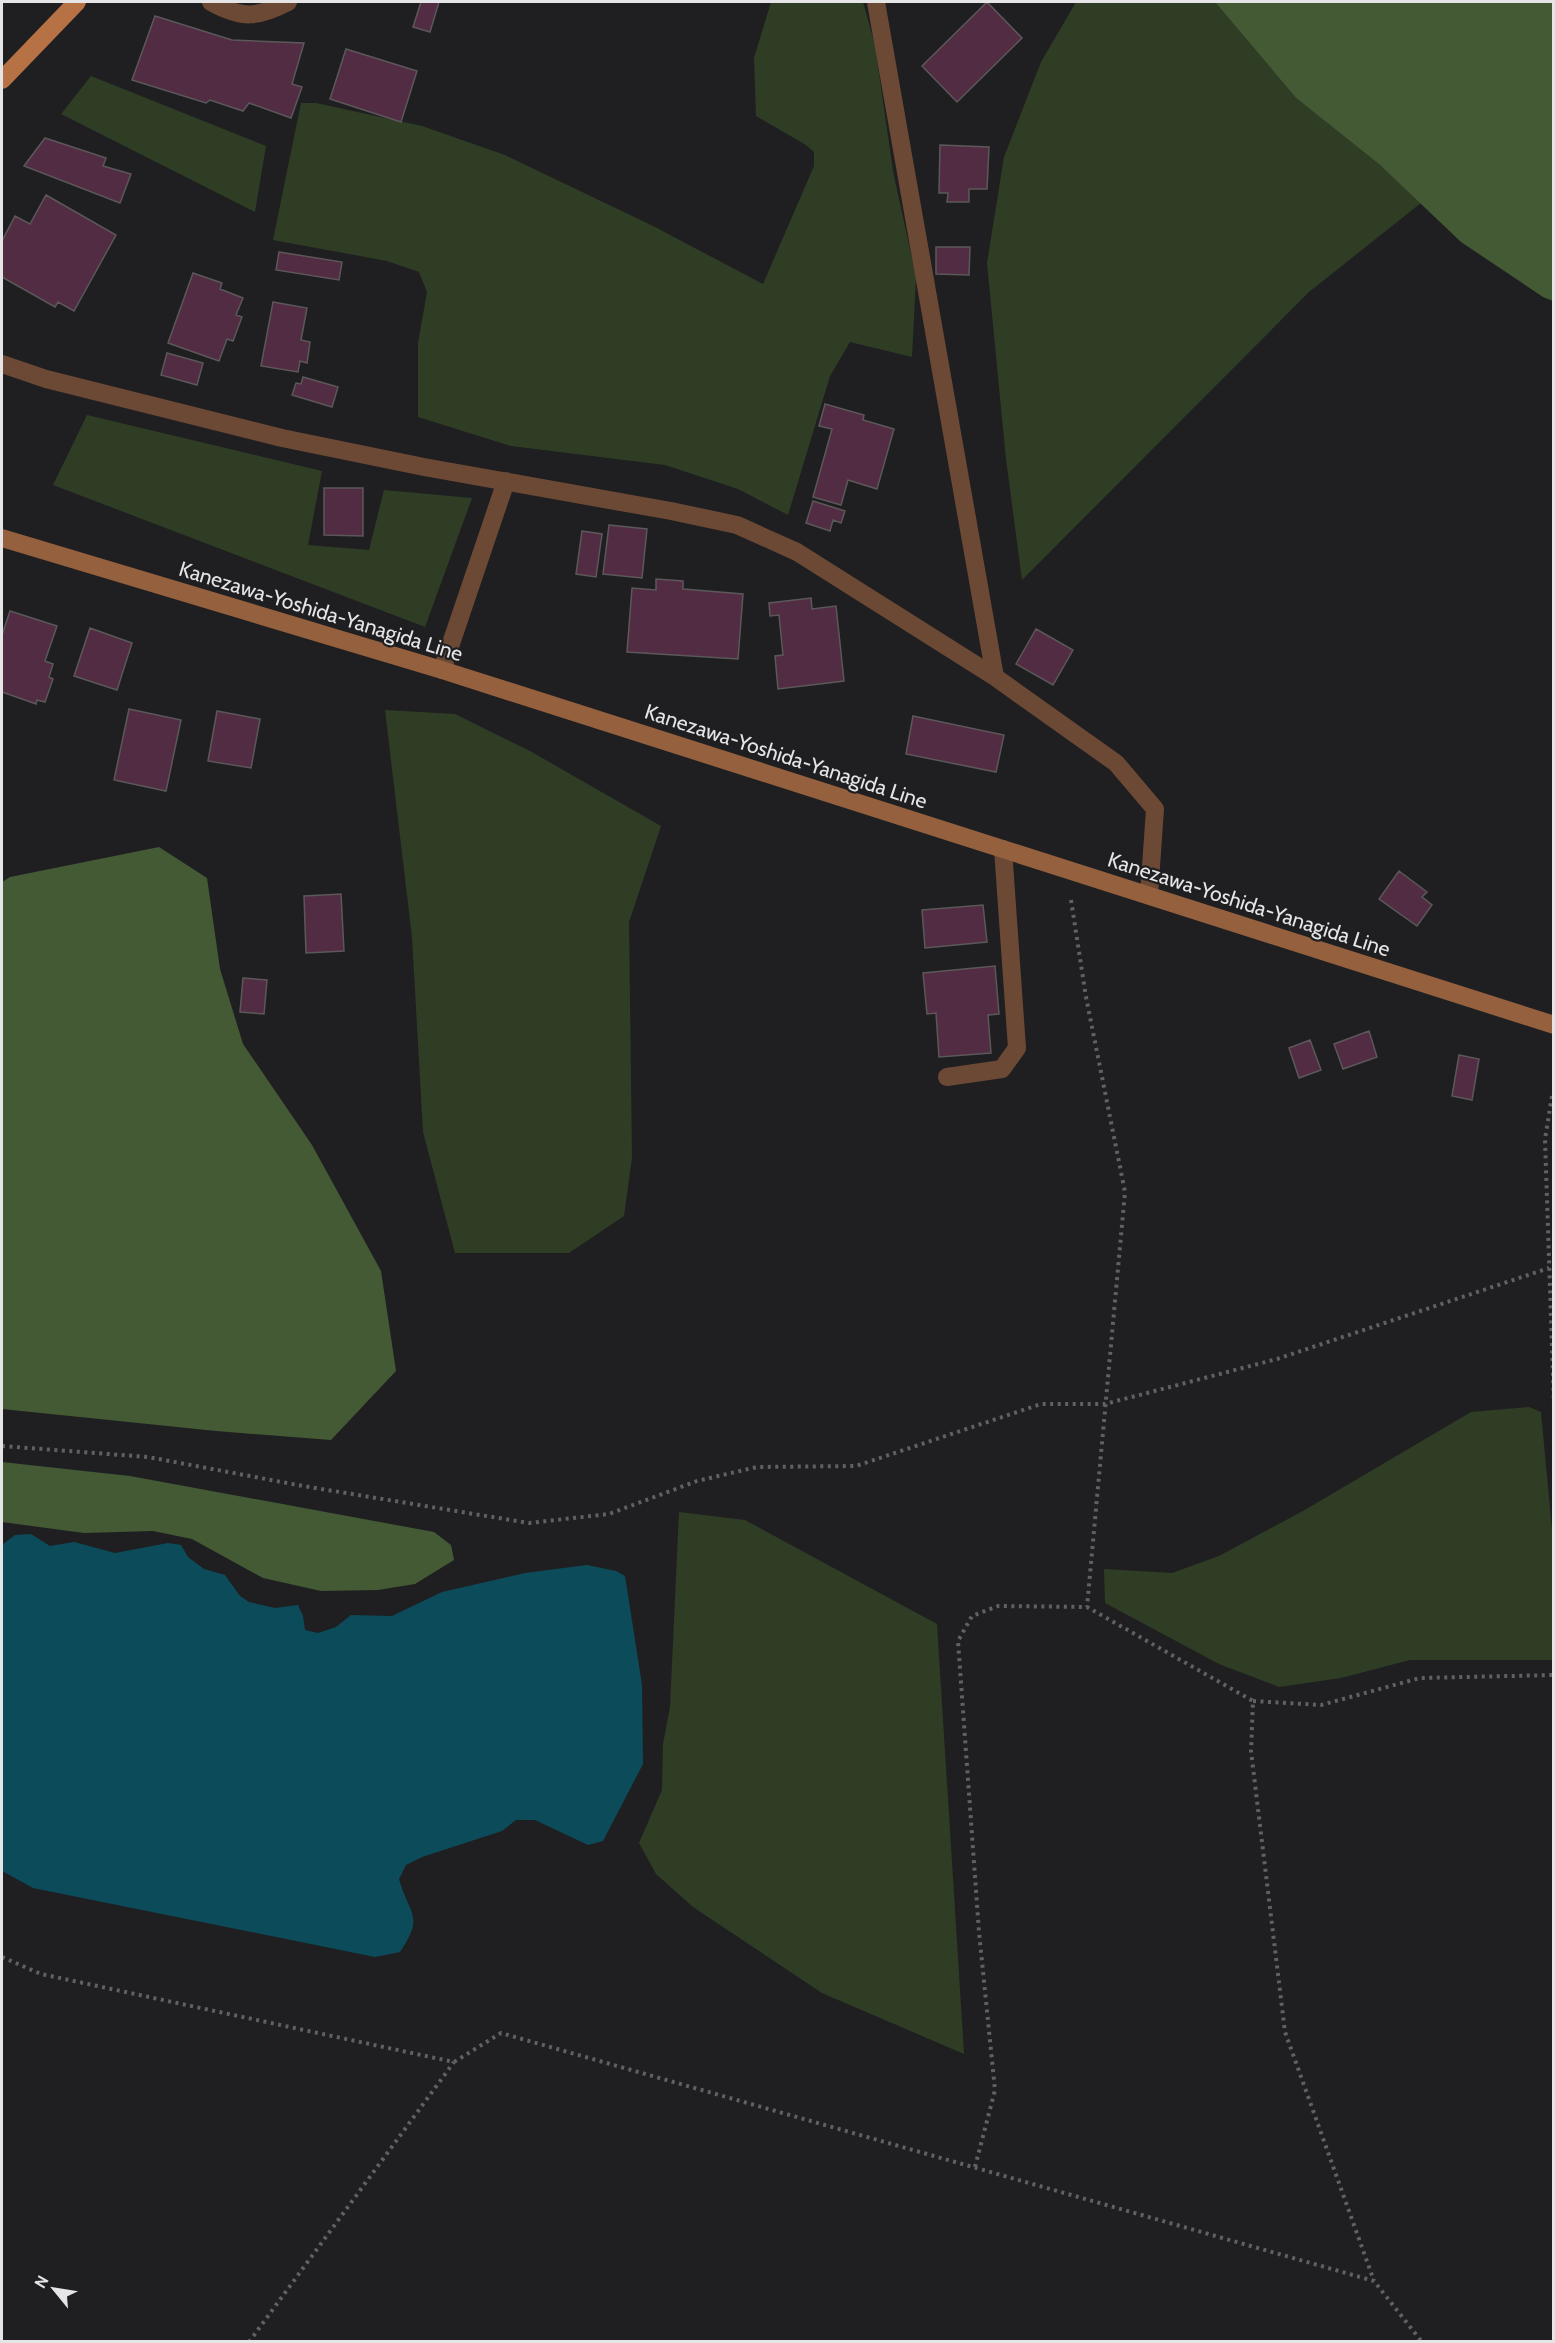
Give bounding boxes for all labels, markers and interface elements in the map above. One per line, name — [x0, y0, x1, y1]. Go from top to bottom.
street label: Kanezawa-Yoshida-Yanagida Line — [176, 556, 466, 666]
street label: Kanezawa-Yoshida-Yanagida Line — [642, 698, 931, 814]
street label: Kanezawa-Yoshida-Yanagida Line — [1105, 846, 1394, 962]
north arrow — [24, 2259, 84, 2319]
text: N — [30, 2272, 52, 2291]

